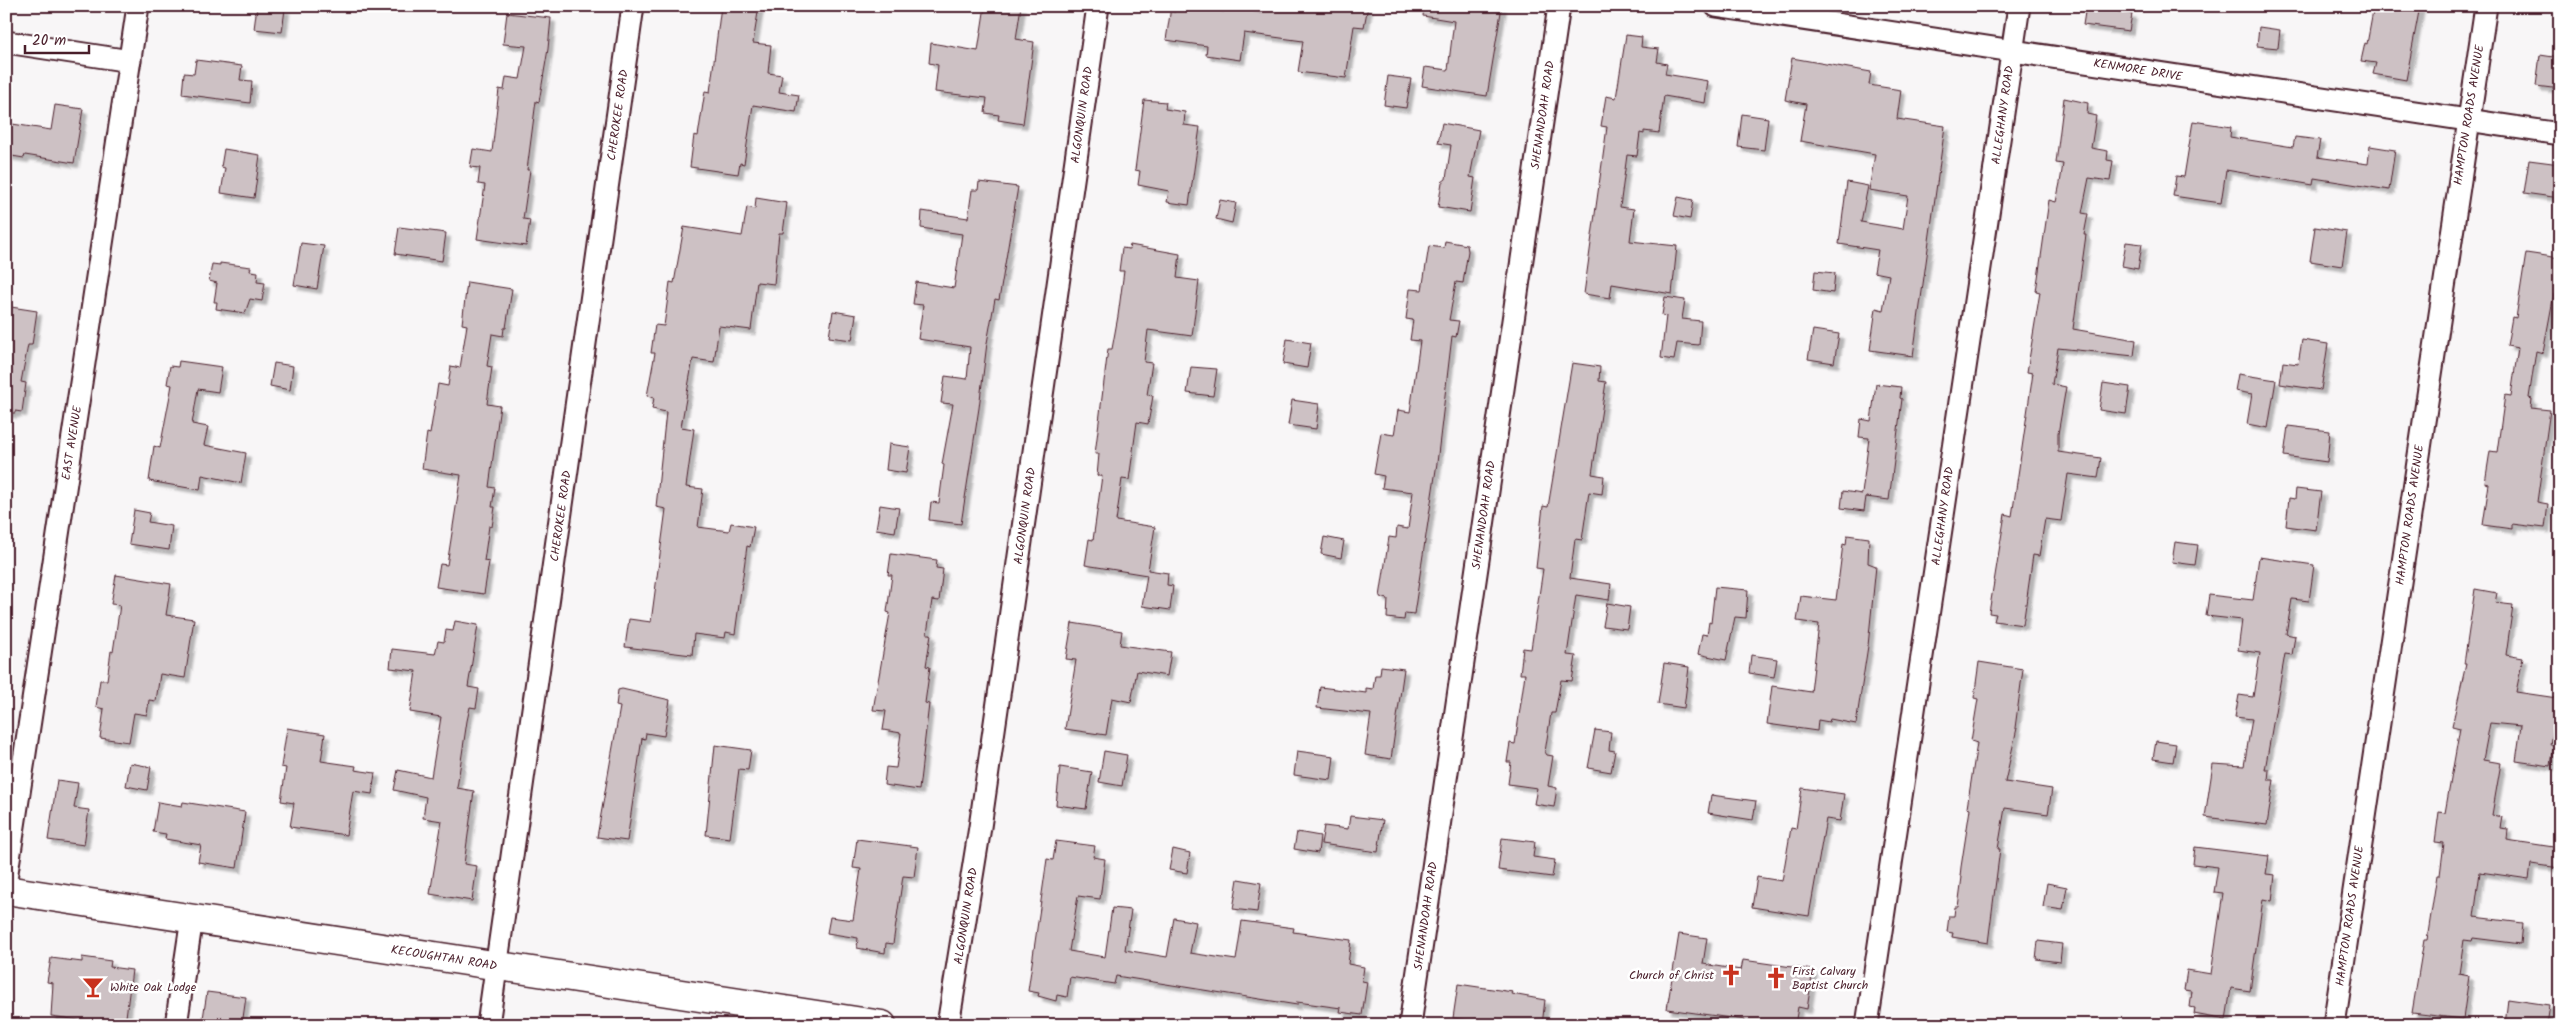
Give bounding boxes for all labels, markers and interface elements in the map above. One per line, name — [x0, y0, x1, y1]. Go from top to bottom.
scale bar — [25, 22, 89, 54]
text: 20 m — [32, 29, 66, 53]
street label: HAMPTON ROADS AVENUE — [2449, 43, 2490, 186]
street label: KENMORE DRIVE — [2092, 54, 2185, 87]
street label: SHENANDOAH ROAD — [1526, 59, 1560, 171]
street label: ALLEGHANY ROAD — [1987, 64, 2019, 166]
street label: ALGONQUIN ROAD — [1066, 65, 1098, 165]
street label: CHEROKEE ROAD — [602, 68, 634, 162]
street label: EAST AVENUE — [57, 404, 87, 482]
street label: HAMPTON ROADS AVENUE — [2391, 443, 2429, 586]
street label: SHENANDOAH ROAD — [1467, 459, 1501, 571]
street label: ALLEGHANY ROAD — [1927, 465, 1959, 567]
street label: ALGONQUIN ROAD — [1009, 466, 1041, 566]
street label: CHEROKEE ROAD — [545, 469, 577, 563]
street label: HAMPTON ROADS AVENUE — [2331, 844, 2369, 987]
street label: SHENANDOAH ROAD — [1409, 860, 1443, 972]
street label: ALGONQUIN ROAD — [949, 866, 983, 966]
street label: KECOUGHTAN ROAD — [390, 940, 499, 976]
church icon: Church of Christ — [1718, 962, 1744, 988]
place label: First Calvary Baptist Church — [1792, 962, 1868, 995]
church icon: First Calvary Baptist Church — [1763, 965, 1789, 991]
place label: Church of Christ — [1629, 966, 1714, 985]
bar icon: White Oak Lodge — [80, 974, 106, 1000]
place label: White Oak Lodge — [110, 978, 197, 997]

